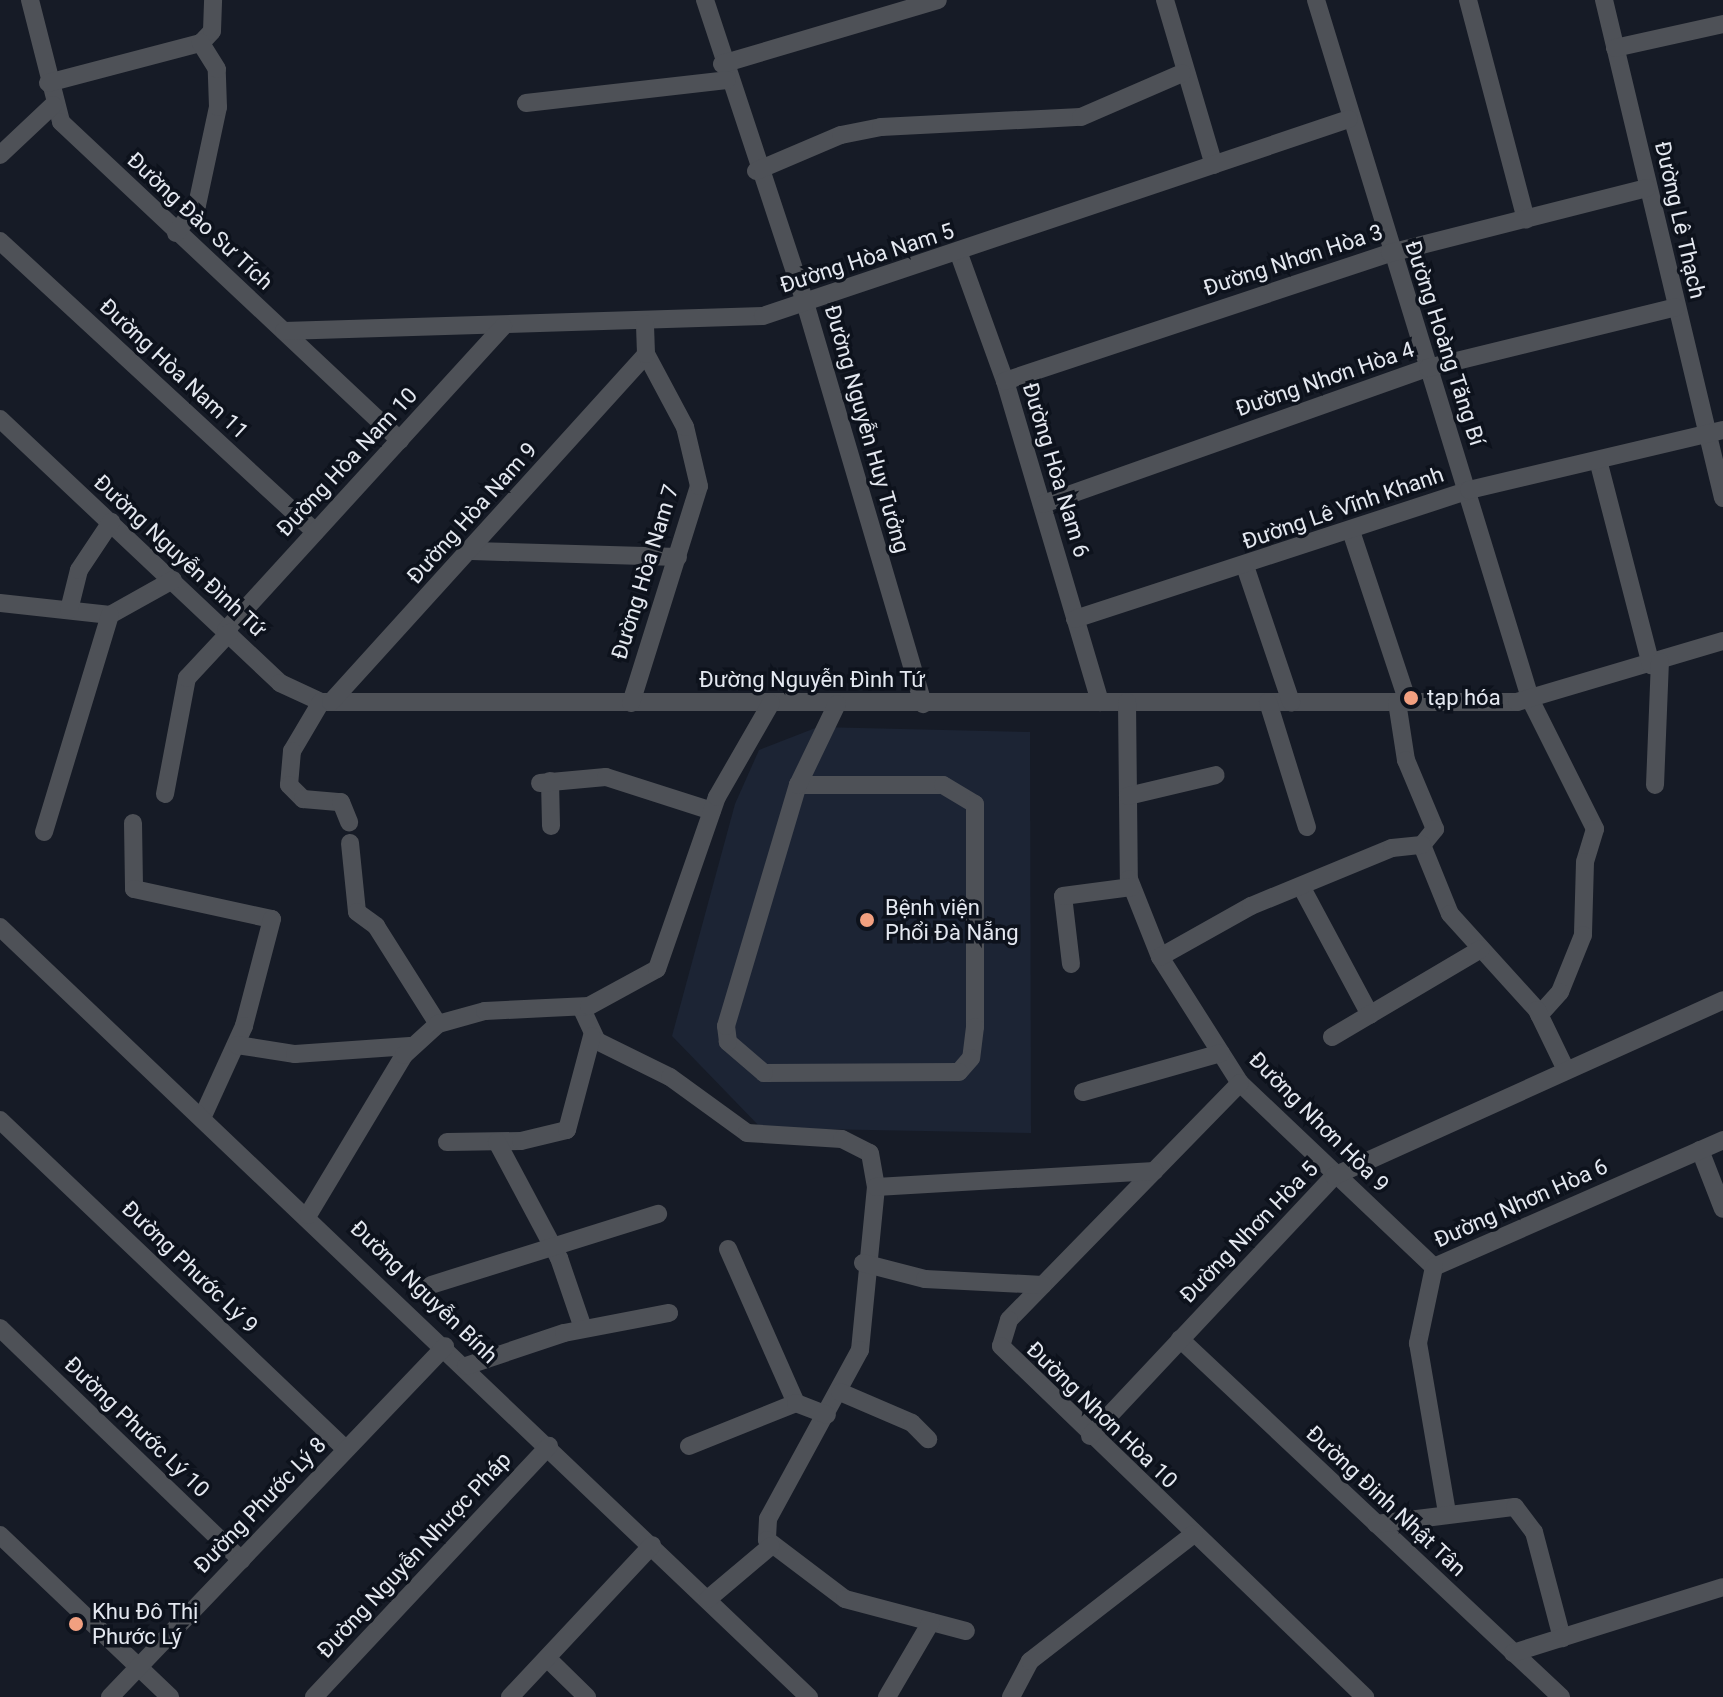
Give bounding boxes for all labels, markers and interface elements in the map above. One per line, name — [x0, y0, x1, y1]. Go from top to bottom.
street label: Đường Lê Thạch — [1649, 139, 1711, 301]
street label: Đường Đào Sư Tích — [122, 147, 278, 295]
street label: Đường Hòa Nam 5 — [777, 217, 957, 299]
street label: Đường Nhơn Hòa 3 — [1200, 219, 1386, 301]
street label: Đường Hoàng Tăng Bí — [1399, 237, 1491, 449]
street label: Đường Hòa Nam 11 — [94, 293, 254, 445]
street label: Đường Nguyễn Huy Tưởng — [819, 302, 915, 556]
street label: Đường Nhơn Hòa 4 — [1232, 336, 1418, 422]
street label: Đường Hòa Nam 6 — [1017, 379, 1095, 561]
street label: Đường Hòa Nam 10 — [271, 382, 423, 542]
street label: Đường Hòa Nam 9 — [402, 437, 542, 589]
street label: Đường Lê Vĩnh Khanh — [1239, 461, 1447, 555]
street label: Đường Nguyễn Đình Tứ — [88, 469, 272, 643]
street label: Đường Hòa Nam 7 — [606, 481, 684, 663]
street label: Đường Nguyễn Đình Tứ — [699, 667, 925, 693]
place label: tạp hóa — [1427, 685, 1501, 711]
marker: tạp hóa — [1402, 689, 1420, 707]
place label: Bệnh viện Phổi Đà Nẵng — [885, 894, 1019, 946]
marker: Bệnh viện Phổi Đà Nẵng — [856, 909, 878, 931]
street label: Đường Nhơn Hòa 9 — [1244, 1047, 1394, 1197]
street label: Đường Nhơn Hòa 6 — [1430, 1153, 1612, 1253]
street label: Đường Nhơn Hòa 5 — [1175, 1156, 1323, 1308]
street label: Đường Phước Lý 9 — [117, 1195, 263, 1339]
street label: Đường Nguyễn Bính — [345, 1215, 503, 1369]
street label: Đường Nhơn Hòa 10 — [1021, 1336, 1183, 1494]
street label: Đường Phước Lý 10 — [59, 1351, 215, 1503]
street label: Đường Đinh Nhật Tân — [1300, 1420, 1472, 1582]
street label: Đường Phước Lý 8 — [188, 1432, 332, 1578]
street label: Đường Nguyễn Nhược Pháp — [312, 1447, 516, 1663]
place label: Khu Đô Thị Phước Lý — [92, 1598, 199, 1650]
marker: Khu Đô Thị Phước Lý — [67, 1615, 85, 1633]

